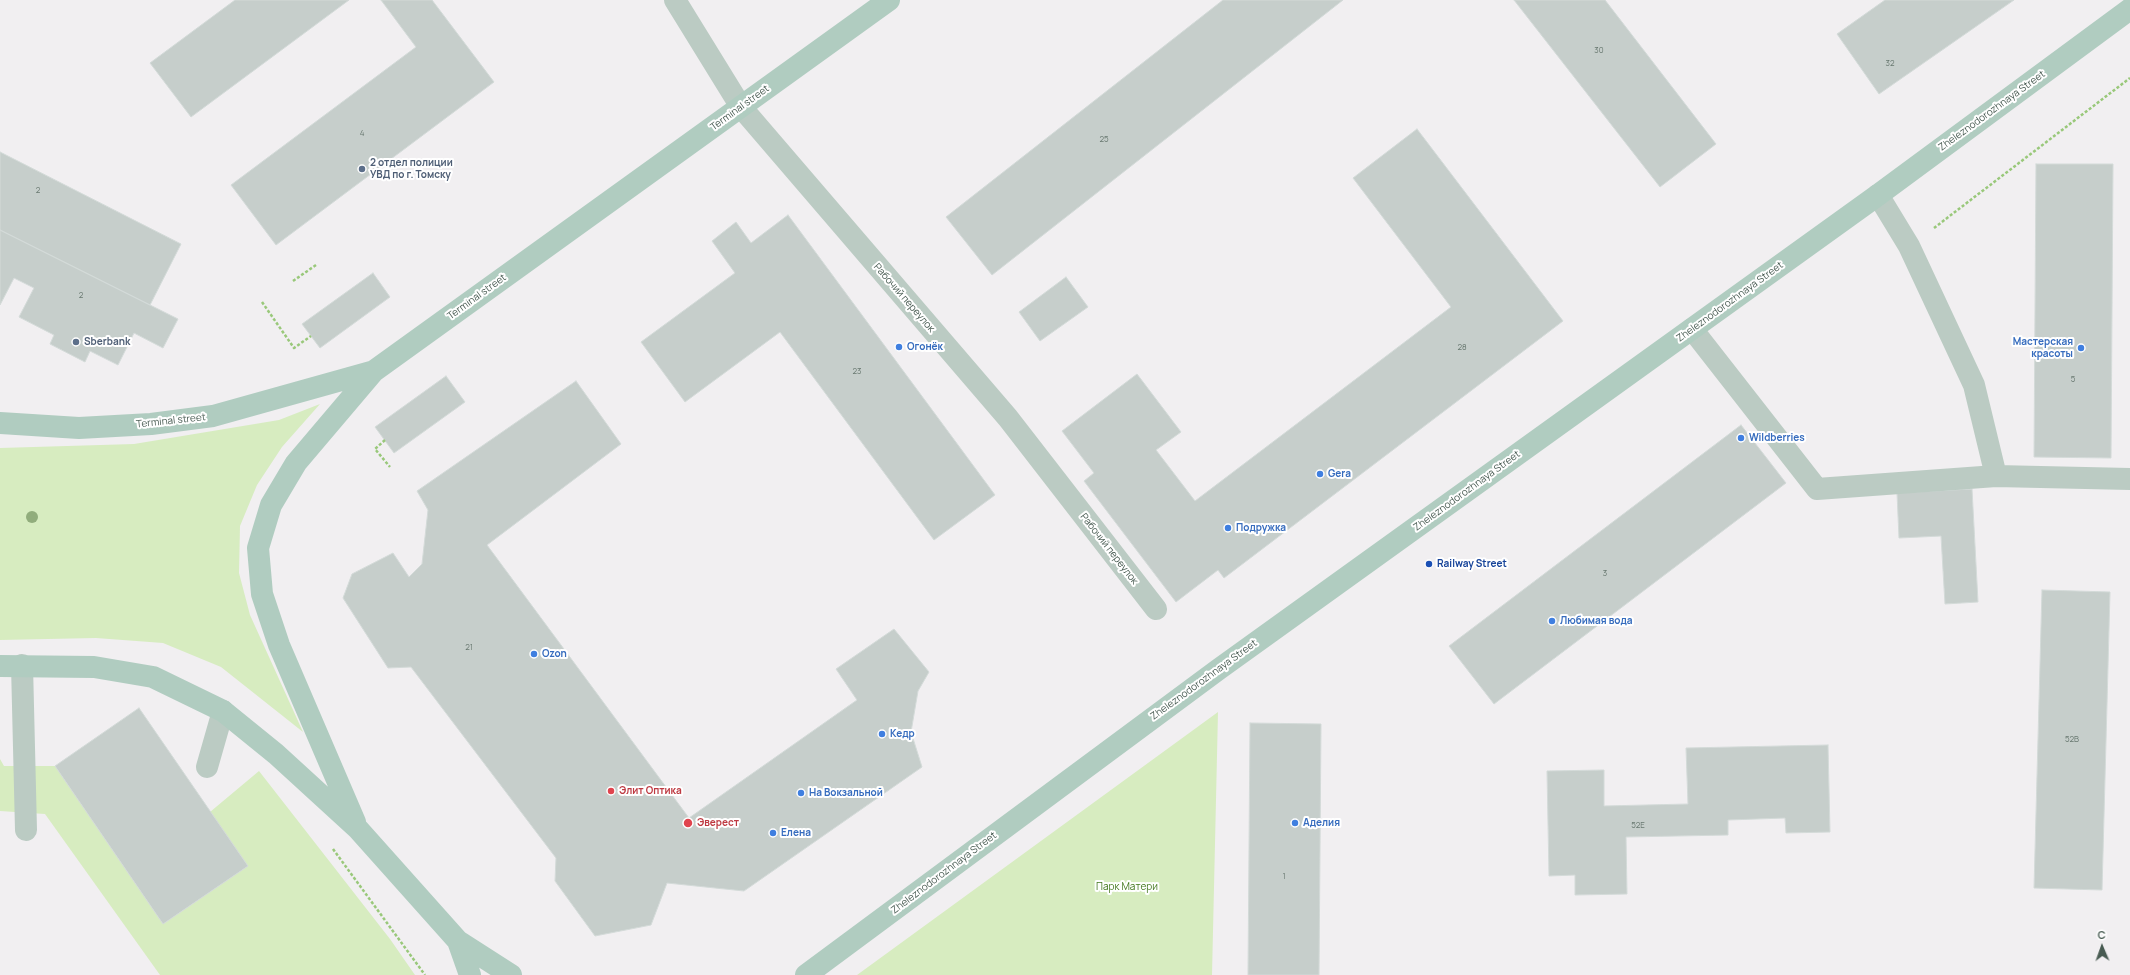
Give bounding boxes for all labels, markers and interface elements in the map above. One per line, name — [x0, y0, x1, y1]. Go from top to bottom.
house number: 30 — [1594, 46, 1604, 56]
house number: 32 — [1886, 59, 1894, 69]
street label: Zheleznodorozhnaya Street — [1936, 68, 2048, 154]
street label: Terminal street — [708, 83, 772, 133]
house number: 4 — [360, 129, 364, 139]
house number: 25 — [1099, 135, 1109, 145]
place label: 2 отдел полиции УВД по г. Томску — [370, 157, 453, 180]
marker: 2 отдел полиции УВД по г. Томску — [357, 164, 367, 174]
house number: 2 — [36, 186, 40, 196]
street label: Zheleznodorozhnaya Street — [1674, 259, 1786, 345]
street label: Рабочий переулок — [871, 261, 937, 335]
street label: Terminal street — [445, 272, 509, 322]
house number: 2 — [79, 291, 83, 301]
place label: Sberbank — [84, 336, 130, 348]
place label: Мастерская красоты — [2013, 336, 2073, 360]
marker: Sberbank — [71, 337, 81, 347]
place label: Огонёк — [907, 341, 943, 353]
marker: Огонёк — [894, 342, 904, 352]
house number: 28 — [1457, 343, 1467, 353]
marker: Мастерская красоты — [2076, 343, 2086, 353]
house number: 23 — [853, 367, 861, 377]
house number: 5 — [2071, 375, 2075, 385]
street label: Terminal street — [136, 411, 206, 431]
place label: Wildberries — [1749, 432, 1805, 444]
marker: Wildberries — [1736, 433, 1746, 443]
street label: Zheleznodorozhnaya Street — [1411, 448, 1523, 534]
place label: Gera — [1328, 468, 1351, 480]
marker: Gera — [1315, 469, 1325, 479]
street label: Рабочий переулок — [1077, 511, 1141, 587]
place label: Подружка — [1236, 522, 1286, 534]
marker: Подружка — [1223, 523, 1233, 533]
place label: Railway Street — [1437, 558, 1507, 570]
marker: Railway Street — [1424, 559, 1434, 569]
house number: 3 — [1603, 569, 1607, 579]
place label: Любимая вода — [1560, 615, 1632, 627]
marker: Любимая вода — [1547, 616, 1557, 626]
street label: Zheleznodorozhnaya Street — [1148, 637, 1260, 723]
house number: 21 — [465, 643, 473, 653]
place label: Ozon — [542, 648, 567, 660]
marker: Ozon — [529, 649, 539, 659]
place label: Кедр — [890, 728, 915, 740]
marker: Кедр — [877, 729, 887, 739]
house number: 52В — [2065, 735, 2079, 745]
place label: Элит Оптика — [619, 785, 682, 797]
marker: Элит Оптика — [606, 786, 616, 796]
place label: На Вокзальной — [809, 787, 883, 799]
marker: На Вокзальной — [796, 788, 806, 798]
marker: Эверест — [682, 817, 694, 829]
place label: Эверест — [697, 817, 739, 829]
place label: Аделия — [1303, 817, 1340, 829]
marker: Аделия — [1290, 818, 1300, 828]
house number: 52Е — [1631, 821, 1645, 831]
place label: Елена — [781, 827, 811, 839]
marker: Елена — [768, 828, 778, 838]
street label: Zheleznodorozhnaya Street — [889, 829, 999, 917]
house number: 1 — [1282, 872, 1286, 882]
park label: Парк Матери — [1096, 881, 1158, 893]
north arrow — [2082, 927, 2122, 967]
text: С — [2097, 927, 2106, 942]

